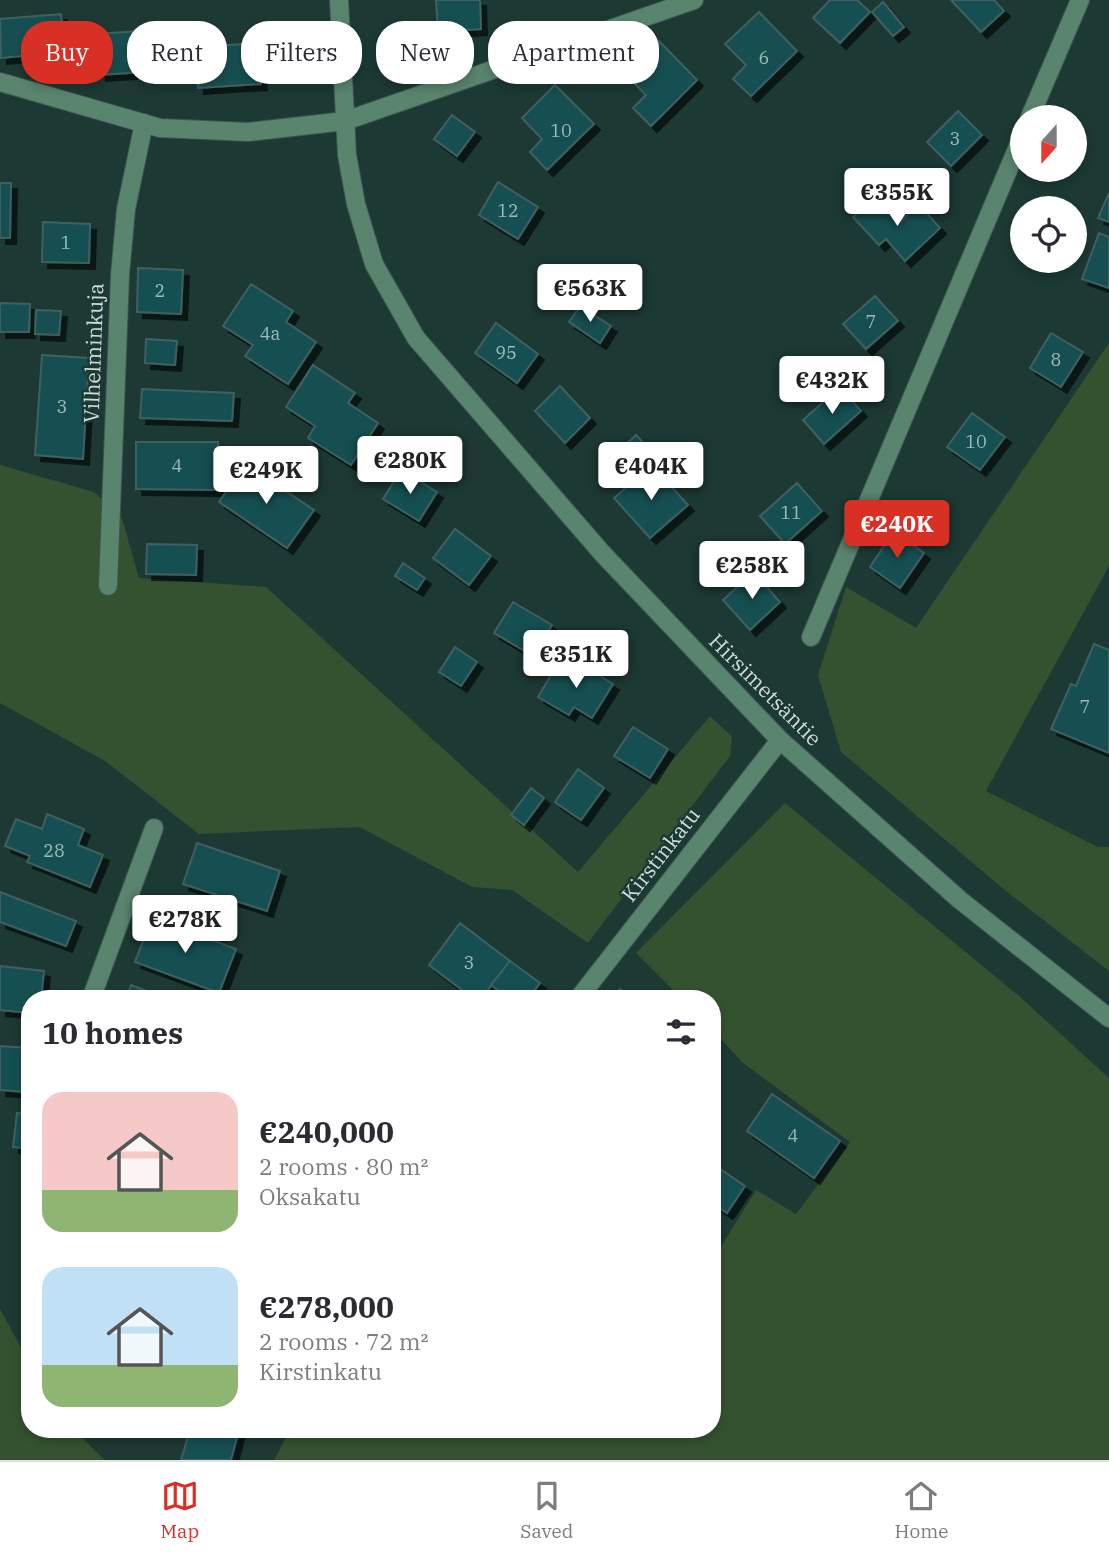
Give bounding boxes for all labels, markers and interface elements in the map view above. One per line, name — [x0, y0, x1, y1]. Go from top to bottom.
chip: Buy — [21, 21, 113, 84]
chip: Rent — [127, 21, 227, 84]
chip: Filters — [241, 21, 362, 84]
chip: New — [376, 21, 474, 84]
chip: Apartment — [488, 21, 659, 84]
house number: 6 — [759, 46, 769, 69]
north arrow — [1010, 105, 1087, 182]
map controls — [1010, 105, 1087, 273]
house number: 10 — [550, 119, 572, 142]
house number: 3 — [950, 127, 960, 150]
pin: €355K — [848, 168, 946, 228]
text: €355K — [860, 176, 934, 206]
button: locate — [1010, 196, 1087, 273]
house number: 12 — [497, 199, 519, 222]
house number: 1 — [61, 231, 71, 254]
pin: €563K — [541, 264, 639, 324]
text: €563K — [553, 272, 627, 302]
house number: 2 — [155, 279, 165, 302]
street label: Vilhelminkuja — [77, 283, 109, 423]
house number: 7 — [866, 310, 876, 333]
house number: 4a — [260, 322, 280, 345]
house number: 95 — [495, 341, 517, 364]
house number: 8 — [1051, 348, 1061, 371]
pin: €432K — [783, 356, 881, 416]
text: €432K — [795, 364, 869, 394]
house number: 3 — [57, 395, 67, 418]
house number: 10 — [965, 430, 987, 453]
pin: €280K — [361, 436, 459, 496]
pin: €404K — [602, 442, 700, 502]
text: €280K — [373, 444, 447, 474]
pin: €249K — [217, 447, 315, 506]
text: €404K — [614, 450, 688, 480]
house number: 4 — [172, 454, 182, 477]
text: €249K — [229, 454, 303, 484]
pin: €240K — [848, 500, 946, 560]
house number: 11 — [780, 501, 802, 524]
text: €240K — [860, 508, 934, 538]
pin: €258K — [703, 542, 801, 601]
text: €258K — [715, 549, 789, 579]
street label: Hirsimetsäntie — [703, 627, 828, 752]
pin: €351K — [527, 630, 625, 690]
text: €351K — [539, 638, 613, 668]
house number: 7 — [1080, 695, 1090, 718]
street label: Kirstinkatu — [615, 802, 706, 907]
house number: 28 — [43, 839, 65, 862]
pin: €278K — [136, 895, 234, 955]
text: €278K — [148, 903, 222, 933]
house number: 3 — [464, 951, 474, 974]
text: 10 homes — [42, 1013, 183, 1052]
icon: filters — [662, 1013, 700, 1051]
text: €240,000 — [259, 1112, 394, 1151]
icon: home — [98, 1120, 182, 1204]
house number: 4 — [788, 1124, 798, 1147]
text: 2 rooms · 80 m² — [259, 1151, 429, 1181]
text: Oksakatu — [259, 1181, 361, 1211]
text: €278,000 — [259, 1287, 394, 1326]
icon: home — [98, 1295, 182, 1379]
text: 2 rooms · 72 m² — [259, 1326, 429, 1356]
text: Kirstinkatu — [259, 1356, 382, 1386]
tab: Map — [161, 1477, 199, 1543]
tab: Saved — [520, 1477, 573, 1543]
tab: Home — [894, 1477, 948, 1543]

